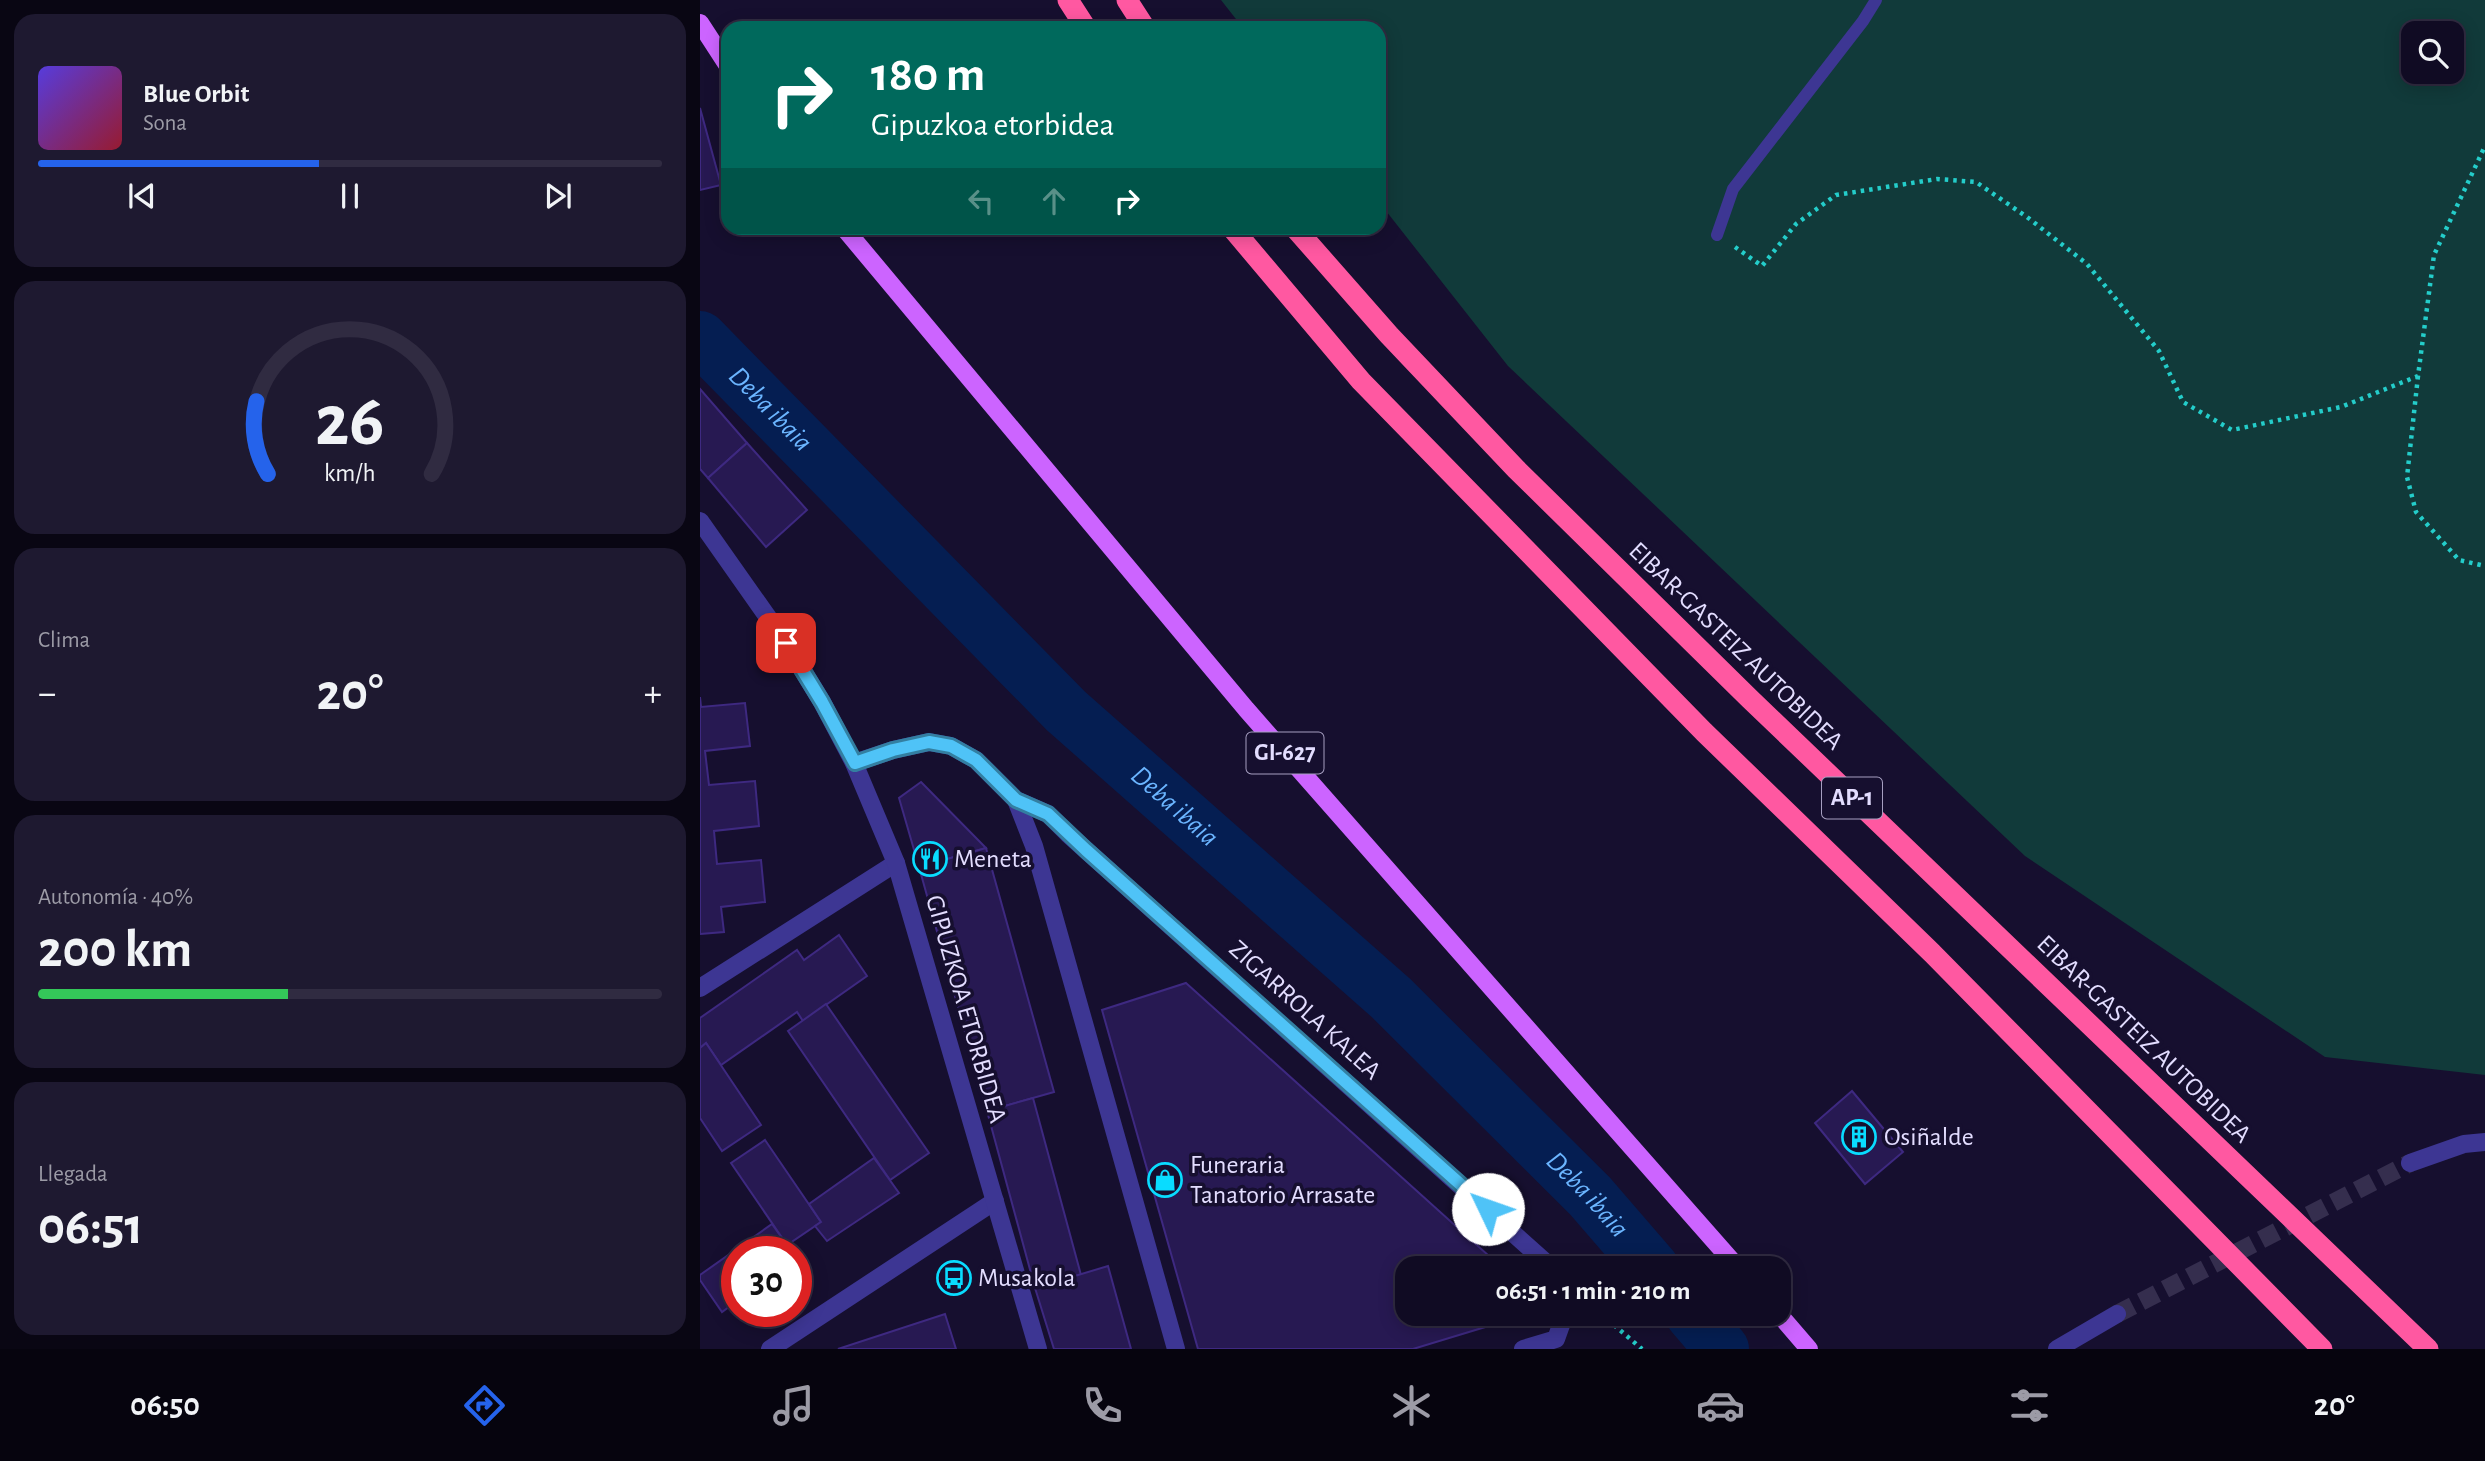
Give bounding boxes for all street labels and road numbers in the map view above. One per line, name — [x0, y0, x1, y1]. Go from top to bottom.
street label: EIBAR-GASTEIZ AUTOBIDEA — [1624, 537, 1848, 755]
road number: GI-627 — [1246, 732, 1324, 774]
road number: AP-1 — [1822, 778, 1882, 818]
street label: GIPUZKOA ETORBIDEA — [921, 892, 1011, 1126]
street label: EIBAR-GASTEIZ AUTOBIDEA — [2032, 930, 2256, 1148]
street label: ZIGARROLA KALEA — [1224, 936, 1386, 1084]

